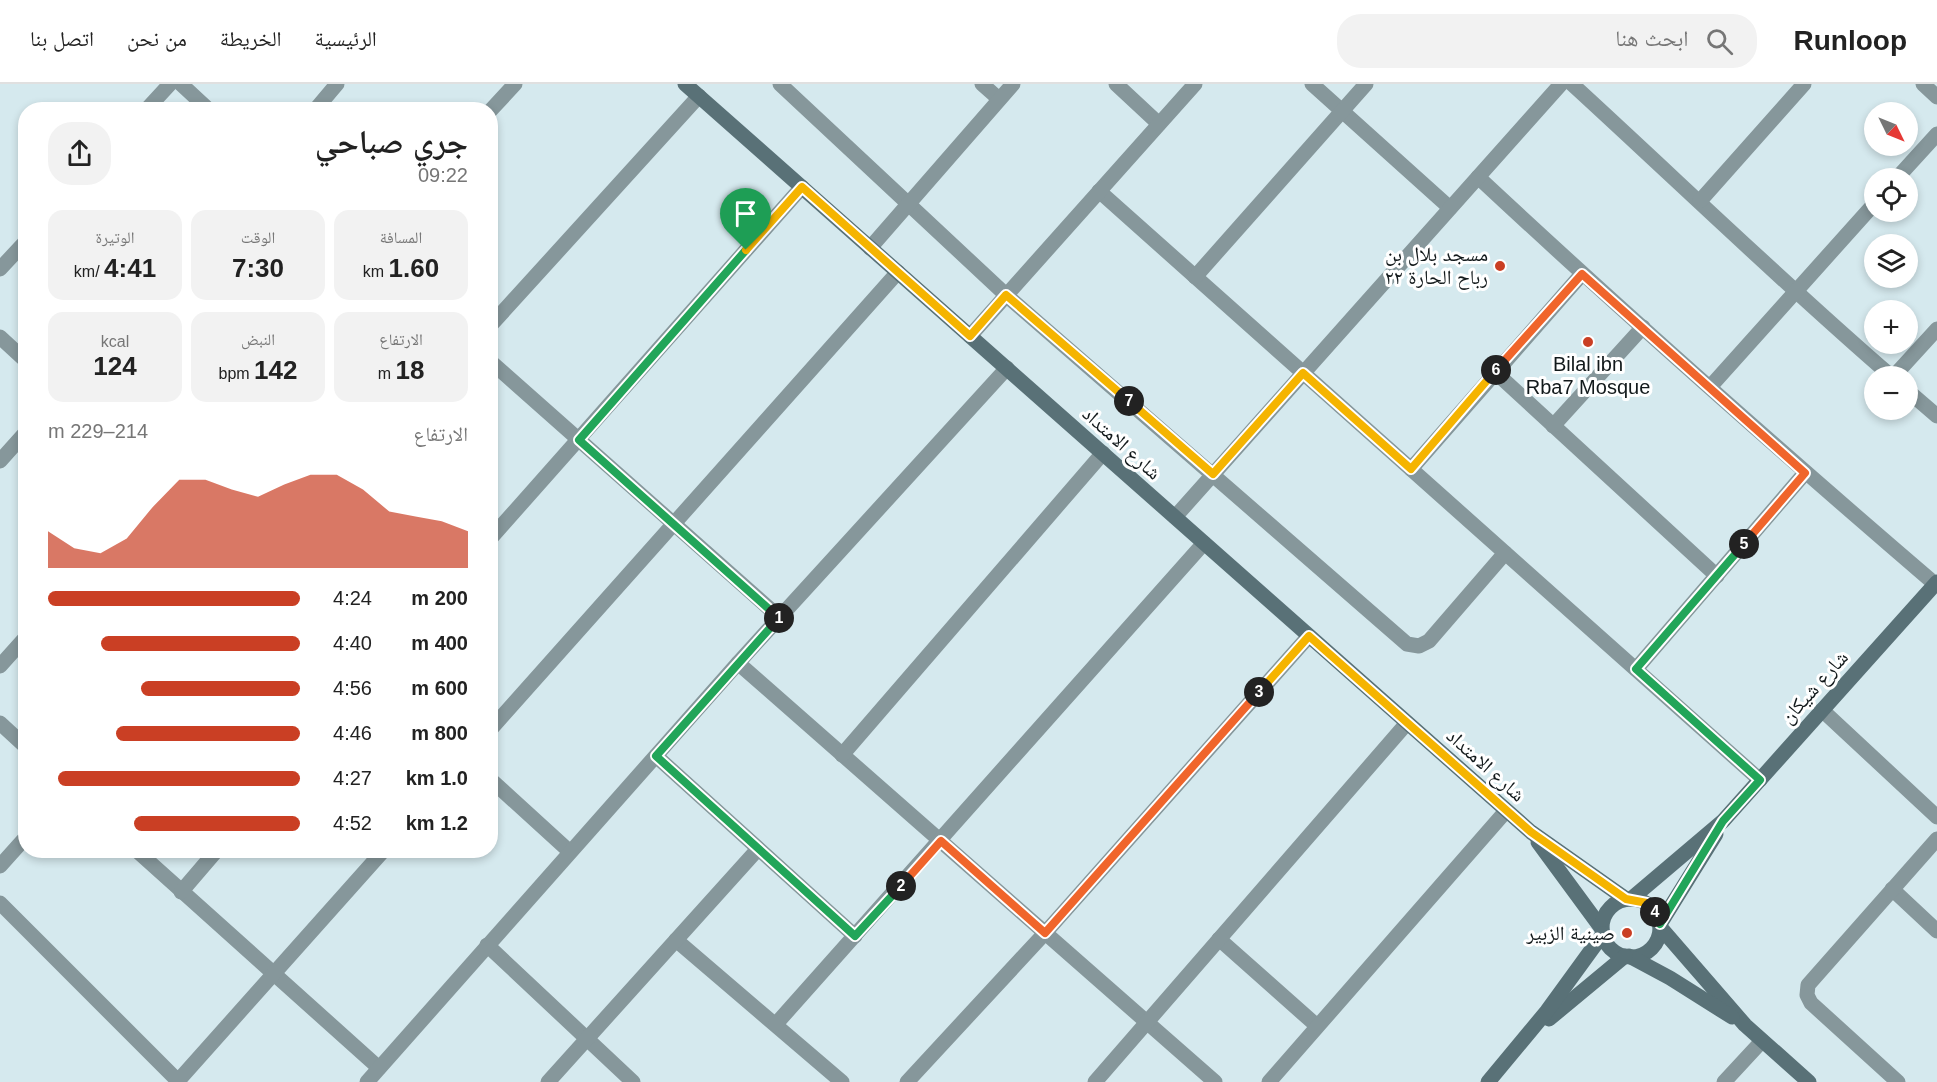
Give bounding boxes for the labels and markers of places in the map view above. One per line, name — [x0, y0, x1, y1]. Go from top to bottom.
pin — [720, 188, 771, 250]
place label: مسجد بلال بن رباح الحارة ٢٢ — [1385, 243, 1488, 290]
marker: مسجد بلال بن رباح الحارة ٢٢ — [1493, 259, 1507, 273]
marker: Bilal ibn Rba7 Mosque — [1581, 335, 1595, 349]
place label: Bilal ibn Rba7 Mosque — [1526, 353, 1650, 398]
pin: 6 — [1481, 355, 1511, 385]
pin: 7 — [1114, 386, 1144, 416]
pin: 5 — [1729, 529, 1759, 559]
pin: 1 — [764, 603, 794, 633]
pin: 3 — [1244, 677, 1274, 707]
pin: 2 — [886, 871, 916, 901]
pin: 4 — [1640, 897, 1670, 927]
place label: صينية الزبير — [1526, 922, 1615, 945]
marker: صينية الزبير — [1620, 926, 1634, 940]

